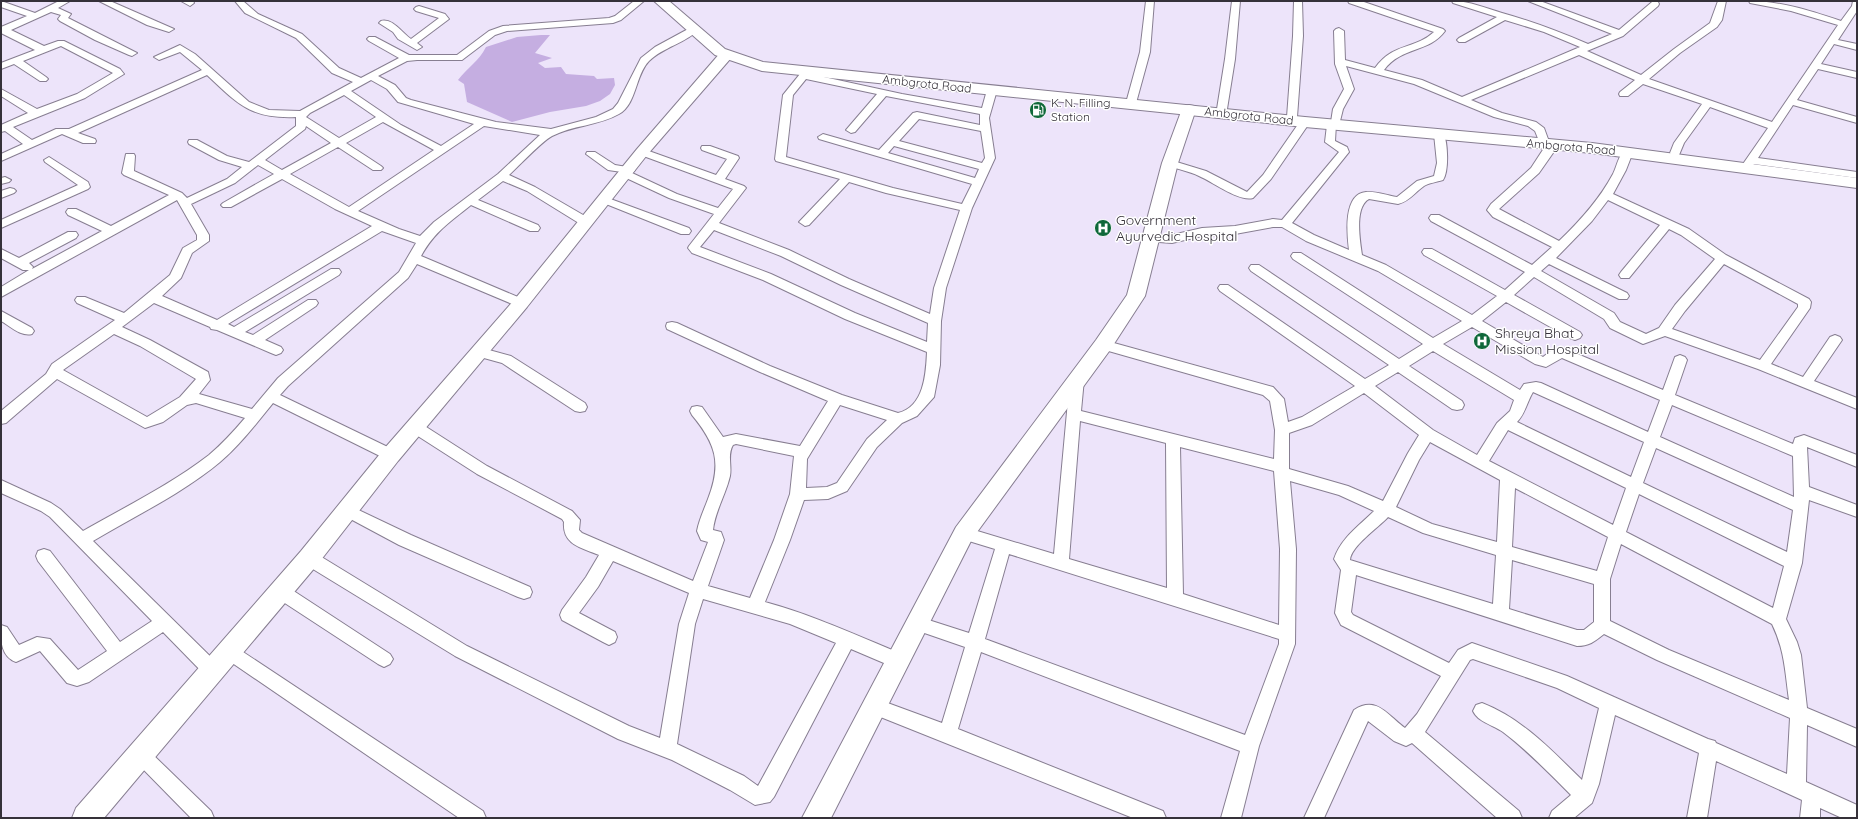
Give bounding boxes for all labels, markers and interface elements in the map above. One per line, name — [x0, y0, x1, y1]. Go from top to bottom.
street label: Ambgrota Road — [882, 71, 972, 96]
place label: K. N. Filling Station — [1051, 95, 1111, 124]
fuel station icon: K. N. Filling Station — [1028, 100, 1048, 120]
street label: Ambgrota Road — [1204, 103, 1294, 128]
street label: Ambgrota Road — [1526, 135, 1616, 158]
place label: Government Ayurvedic Hospital — [1116, 211, 1238, 245]
hospital icon: Government Ayurvedic Hospital — [1093, 218, 1113, 238]
place label: Shreya Bhat Mission Hospital — [1495, 324, 1599, 358]
hospital icon: Shreya Bhat Mission Hospital — [1472, 331, 1492, 351]

